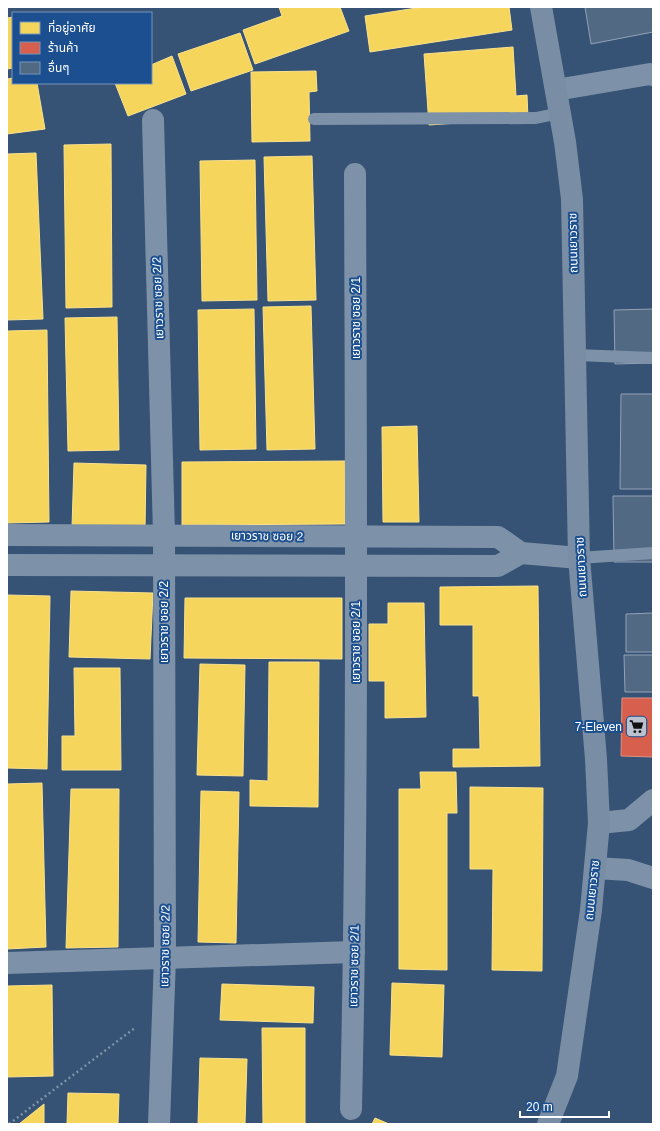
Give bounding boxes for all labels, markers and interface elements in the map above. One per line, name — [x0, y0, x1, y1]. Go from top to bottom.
legend — [12, 12, 152, 84]
text: ที่อยู่อาศัย — [48, 19, 96, 35]
text: ร้านค้า — [48, 41, 78, 55]
text: อื่นๆ — [48, 59, 69, 75]
street label: ถนนเยาวราช — [565, 213, 581, 273]
street label: เยาวราช ซอย 2/2 — [150, 256, 166, 339]
street label: เยาวราช ซอย 2/1 — [349, 276, 363, 359]
street label: เยาวราช ซอย 2 — [231, 528, 304, 544]
street label: ถนนเยาวราช — [572, 536, 590, 598]
street label: เยาวราช ซอย 2/2 — [157, 580, 171, 663]
street label: เยาวราช ซอย 2/1 — [349, 600, 363, 683]
supermarket icon: 7-Eleven — [624, 714, 650, 740]
place label: 7-Eleven — [575, 720, 622, 734]
street label: ถนนเยาวราช — [582, 859, 602, 921]
street label: เยาวราช ซอย 2/2 — [157, 904, 173, 987]
street label: เยาวราช ซอย 2/1 — [346, 924, 362, 1007]
scale bar — [520, 1093, 609, 1119]
text: 20 m — [526, 1100, 553, 1114]

